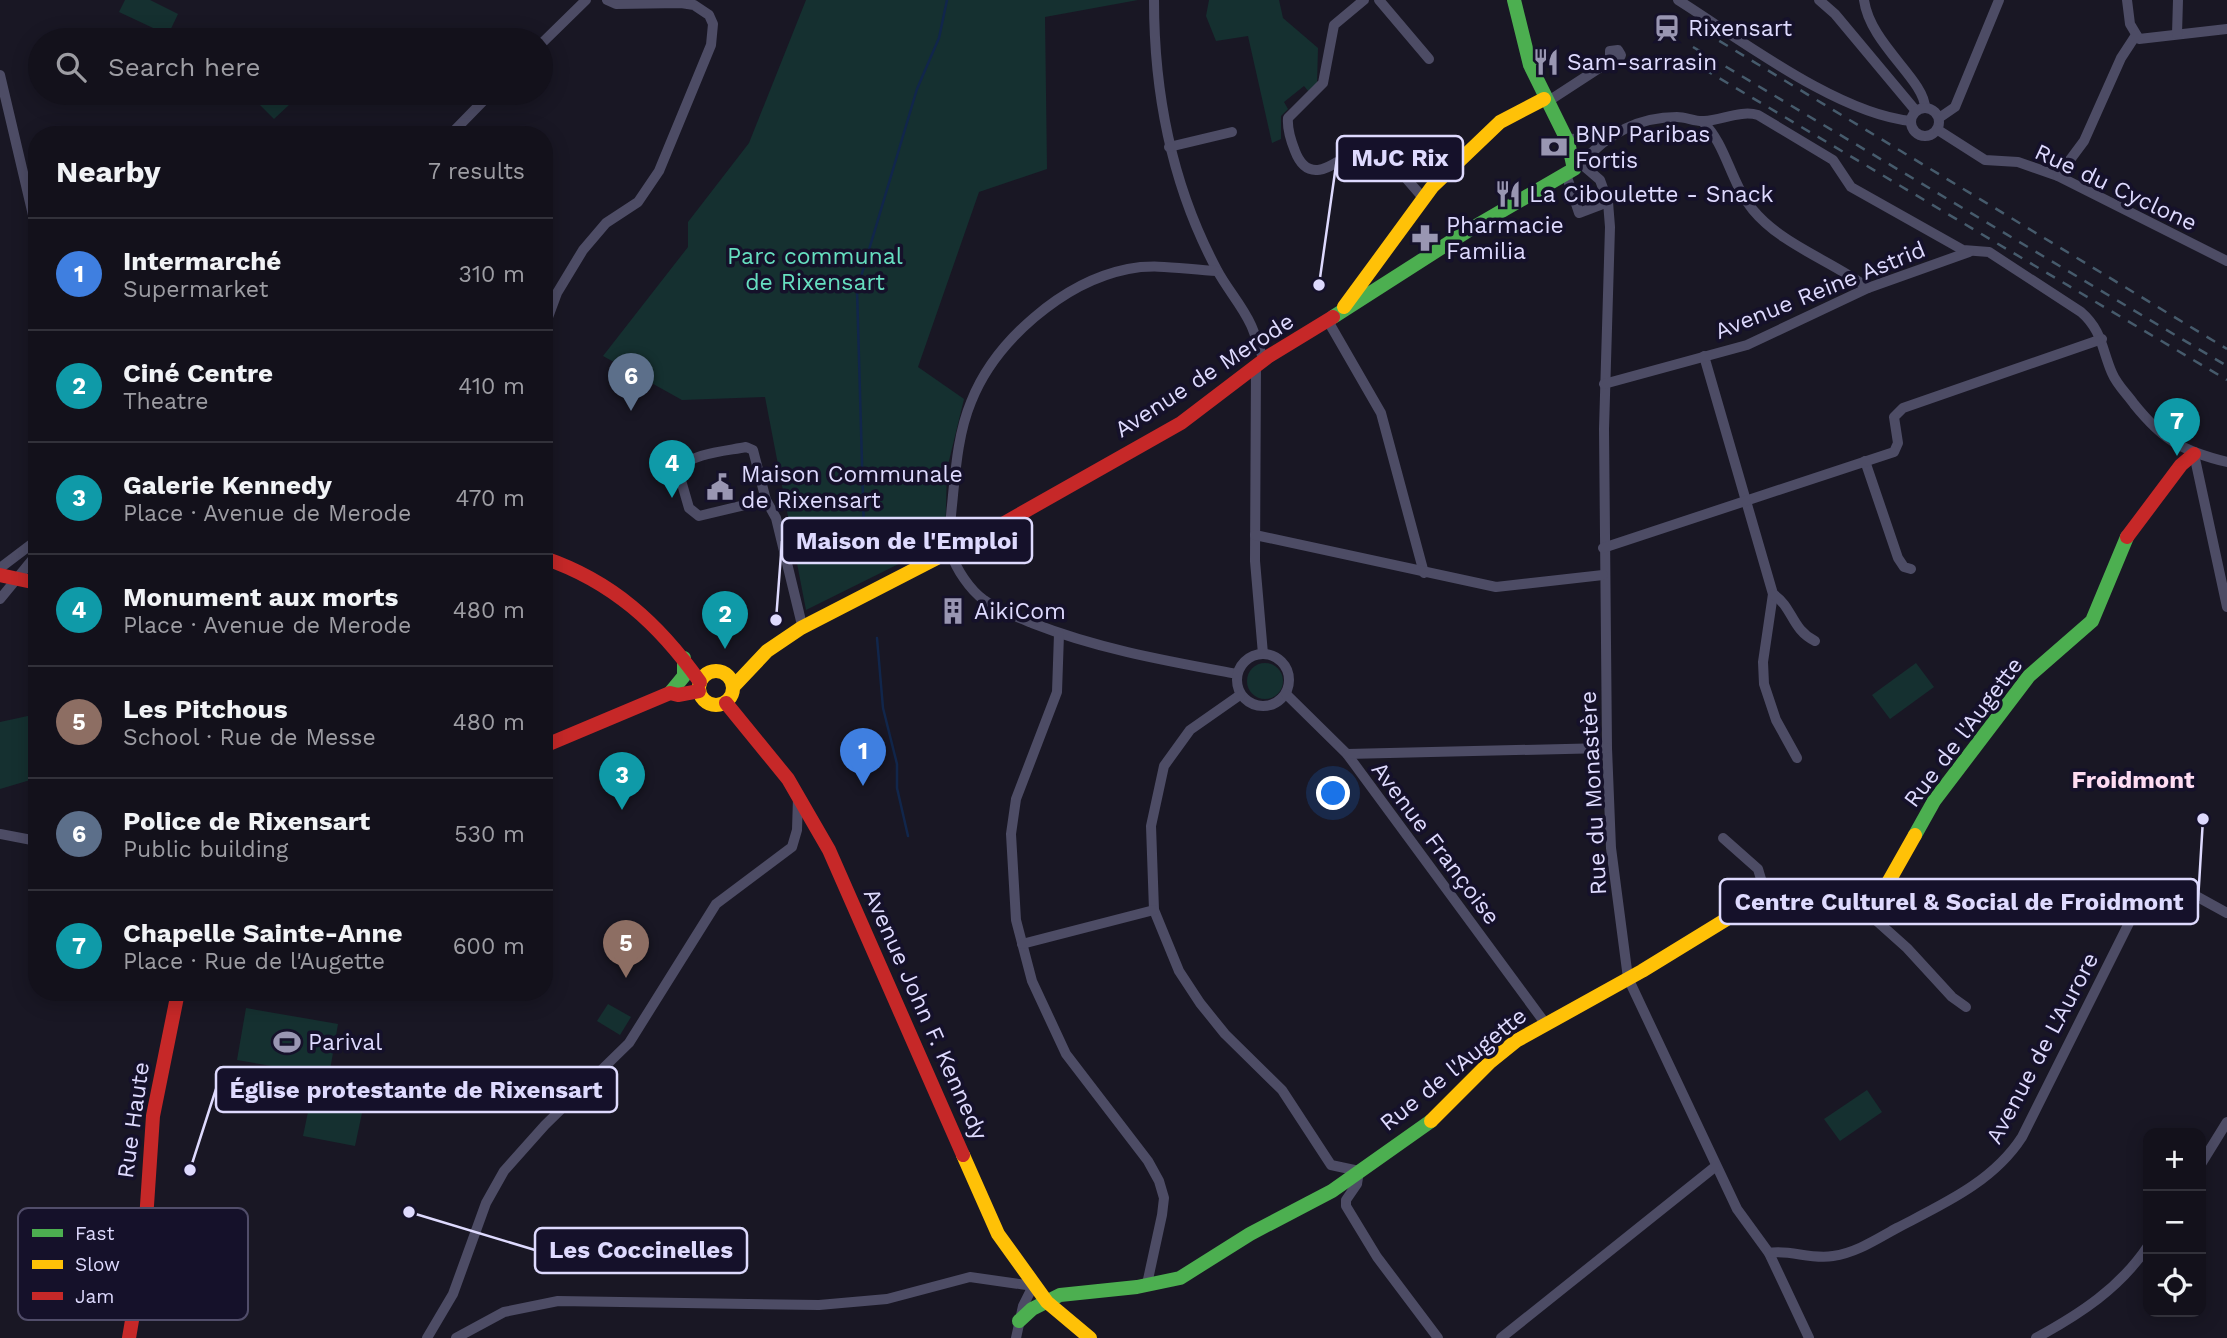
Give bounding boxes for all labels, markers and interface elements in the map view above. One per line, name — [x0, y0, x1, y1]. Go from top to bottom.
station icon: Rixensart — [1652, 13, 1682, 43]
place label: Rixensart — [1688, 15, 1792, 42]
search box — [28, 28, 553, 105]
restaurant icon: Sam-sarrasin — [1531, 47, 1561, 77]
icon: search — [52, 48, 90, 86]
place label: Sam-sarrasin — [1567, 49, 1717, 76]
text: Search here — [108, 52, 260, 82]
place label: BNP Paribas Fortis — [1575, 121, 1710, 174]
bank icon: BNP Paribas Fortis — [1539, 132, 1569, 162]
callout: MJC Rix — [1337, 136, 1463, 181]
street label: Rue du Cyclone — [2030, 138, 2201, 237]
text: MJC Rix — [1351, 144, 1449, 172]
text: Nearby — [56, 154, 161, 189]
text: 7 results — [428, 158, 525, 185]
restaurant icon: La Ciboulette - Snack — [1493, 179, 1523, 209]
place label: La Ciboulette - Snack — [1529, 181, 1774, 208]
place label: Pharmacie Familia — [1446, 212, 1564, 265]
pharmacy icon: Pharmacie Familia — [1410, 223, 1440, 253]
street label: Avenue Reine Astrid — [1711, 236, 1929, 345]
park label: Parc communal de Rixensart — [727, 243, 903, 296]
text: Intermarché — [123, 246, 281, 276]
text: 1 — [74, 261, 84, 288]
text: 310 m — [459, 261, 525, 288]
text: Supermarket — [123, 276, 268, 303]
street label: Avenue de Merode — [1110, 307, 1299, 443]
pin: 6 — [608, 353, 654, 411]
text: Ciné Centre — [123, 358, 273, 388]
text: 2 — [72, 373, 86, 400]
text: 410 m — [458, 373, 525, 400]
text: Theatre — [123, 388, 208, 415]
pin: 7 — [2154, 398, 2200, 456]
pin: 4 — [649, 440, 695, 498]
place label: Maison Communale de Rixensart — [741, 461, 963, 514]
text: Galerie Kennedy — [123, 470, 332, 500]
public building icon: Maison Communale de Rixensart — [705, 472, 735, 502]
text: 3 — [72, 485, 86, 512]
text: 470 m — [456, 485, 525, 512]
text: Place · Avenue de Merode — [123, 500, 411, 527]
callout: Maison de l'Emploi — [782, 518, 1032, 563]
text: Maison de l'Emploi — [796, 527, 1018, 555]
text: Monument aux morts — [123, 582, 398, 612]
pin: 2 — [702, 591, 748, 649]
building icon: AikiCom — [938, 596, 968, 626]
text: 4 — [72, 597, 86, 624]
text: 480 m — [453, 597, 525, 624]
place label: AikiCom — [974, 598, 1066, 625]
text: Place · Avenue de Merode — [123, 612, 411, 639]
street label: Rue de l'Augette — [1898, 652, 2029, 813]
street label: Rue du Monastère — [1575, 690, 1612, 896]
text: Les Pitchous — [123, 694, 288, 724]
text: 5 — [72, 709, 86, 736]
text: 480 m — [453, 709, 525, 736]
text: School · Rue de Messe — [123, 724, 376, 751]
pin: 1 — [840, 728, 886, 786]
pin: 3 — [599, 752, 645, 810]
street label: Avenue Françoise — [1366, 757, 1506, 930]
district label: Froidmont — [2071, 766, 2195, 794]
your location — [1316, 776, 1350, 810]
text: Police de Rixensart — [123, 806, 370, 836]
text: 6 — [72, 821, 86, 848]
text: 530 m — [454, 821, 525, 848]
text: Public building — [123, 836, 288, 863]
callout: Centre Culturel & Social de Froidmont — [1720, 879, 2198, 924]
street label: Avenue John F. Kennedy — [858, 884, 993, 1144]
text: Centre Culturel & Social de Froidmont — [1735, 888, 2184, 916]
text: Chapelle Sainte-Anne — [123, 918, 403, 948]
pin: 5 — [603, 920, 649, 978]
text: 7 — [72, 933, 86, 960]
text: 600 m — [453, 933, 525, 960]
text: Place · Rue de l'Augette — [123, 948, 385, 975]
street label: Avenue de L'Aurore — [1981, 948, 2104, 1149]
street label: Rue de l'Augette — [1375, 1002, 1532, 1137]
sports icon: Parival — [272, 1027, 302, 1057]
place label: Parival — [308, 1029, 382, 1056]
street label: Rue Haute — [112, 1060, 155, 1180]
callout: Église protestante de Rixensart — [216, 1067, 617, 1112]
text: Église protestante de Rixensart — [230, 1076, 603, 1104]
map controls — [2143, 1128, 2206, 1317]
button: + — [2143, 1128, 2206, 1191]
button: − — [2143, 1191, 2206, 1254]
legend — [18, 1208, 248, 1320]
text: Fast — [75, 1222, 114, 1245]
callout: Les Coccinelles — [535, 1228, 747, 1273]
text: Les Coccinelles — [549, 1236, 733, 1264]
text: Slow — [75, 1253, 120, 1276]
button: locate — [2143, 1254, 2206, 1317]
text: Jam — [75, 1285, 114, 1308]

